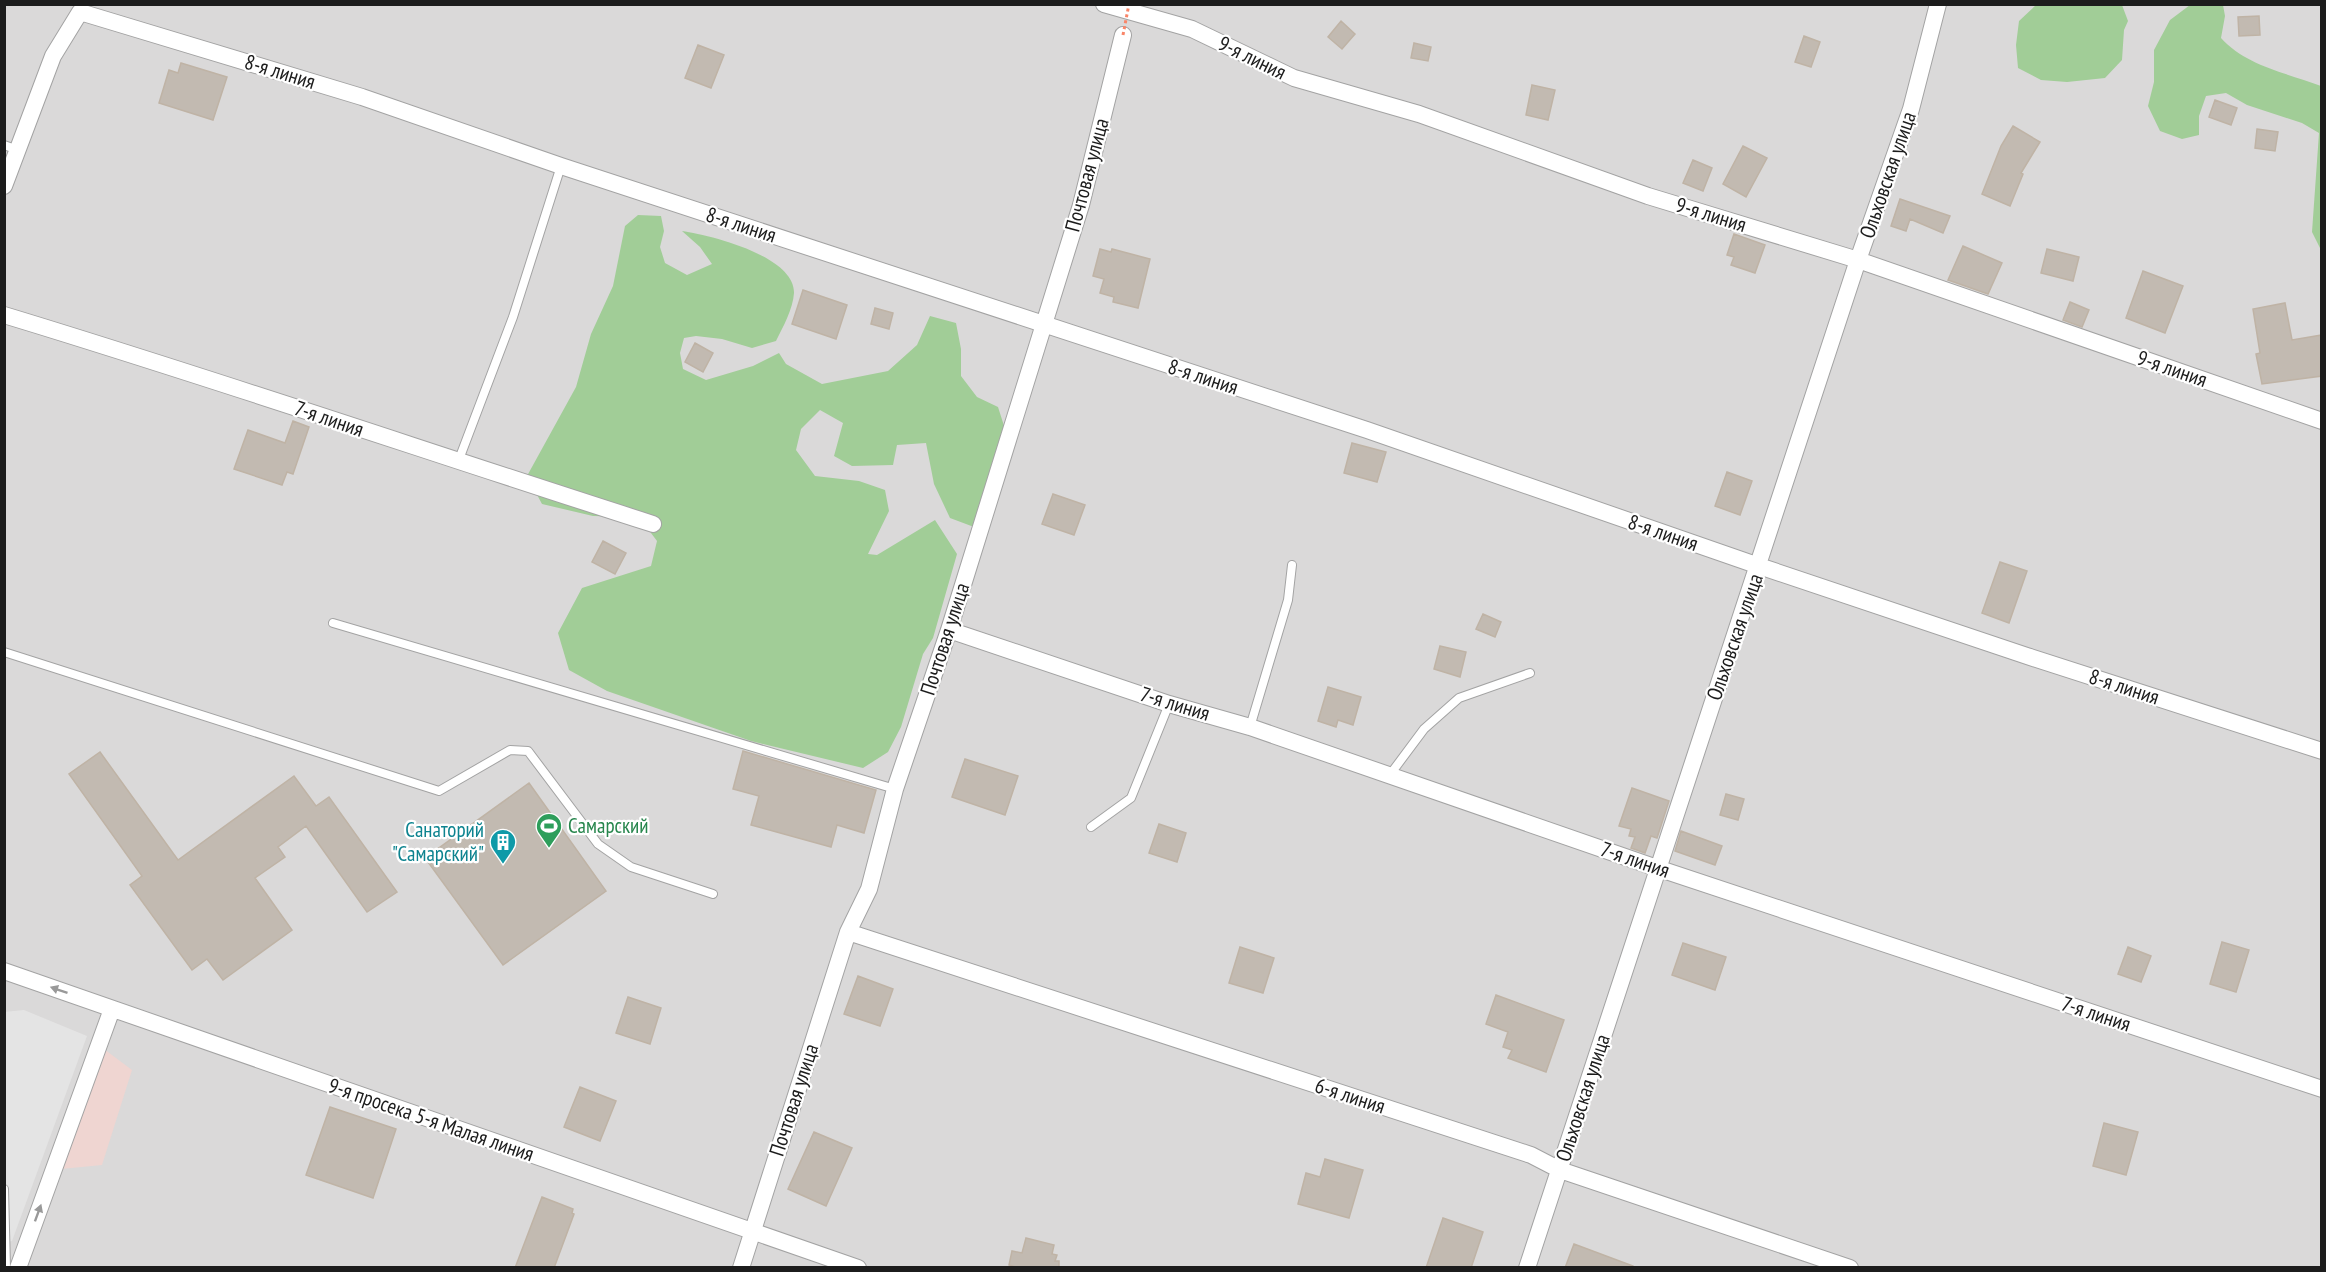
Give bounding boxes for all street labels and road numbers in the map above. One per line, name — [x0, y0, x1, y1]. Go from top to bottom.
street label: 9-я линия — [1214, 30, 1291, 86]
street label: 8-я линия — [242, 48, 319, 95]
street label: Ольховская улица — [1853, 108, 1922, 242]
street label: Почтовая улица — [1058, 115, 1115, 235]
street label: 9-я линия — [1673, 191, 1750, 238]
street label: 8-я линия — [703, 201, 780, 249]
street label: 9-я линия — [2134, 344, 2211, 393]
street label: 8-я линия — [1165, 353, 1242, 401]
street label: 7-я линия — [291, 394, 367, 443]
street label: 8-я линия — [1625, 508, 1702, 557]
street label: Ольховская улица — [1700, 570, 1769, 704]
street label: Почтовая улица — [914, 579, 975, 698]
street label: 8-я линия — [2086, 663, 2163, 711]
street label: 7-я линия — [1137, 680, 1213, 727]
street label: 7-я линия — [1597, 835, 1673, 884]
street label: 7-я линия — [2058, 990, 2134, 1037]
street label: Ольховская улица — [1549, 1031, 1616, 1165]
street label: Почтовая улица — [763, 1040, 824, 1159]
street label: 9-я просека 5-я Малая линия — [325, 1072, 538, 1167]
street label: 6-я линия — [1312, 1072, 1389, 1120]

